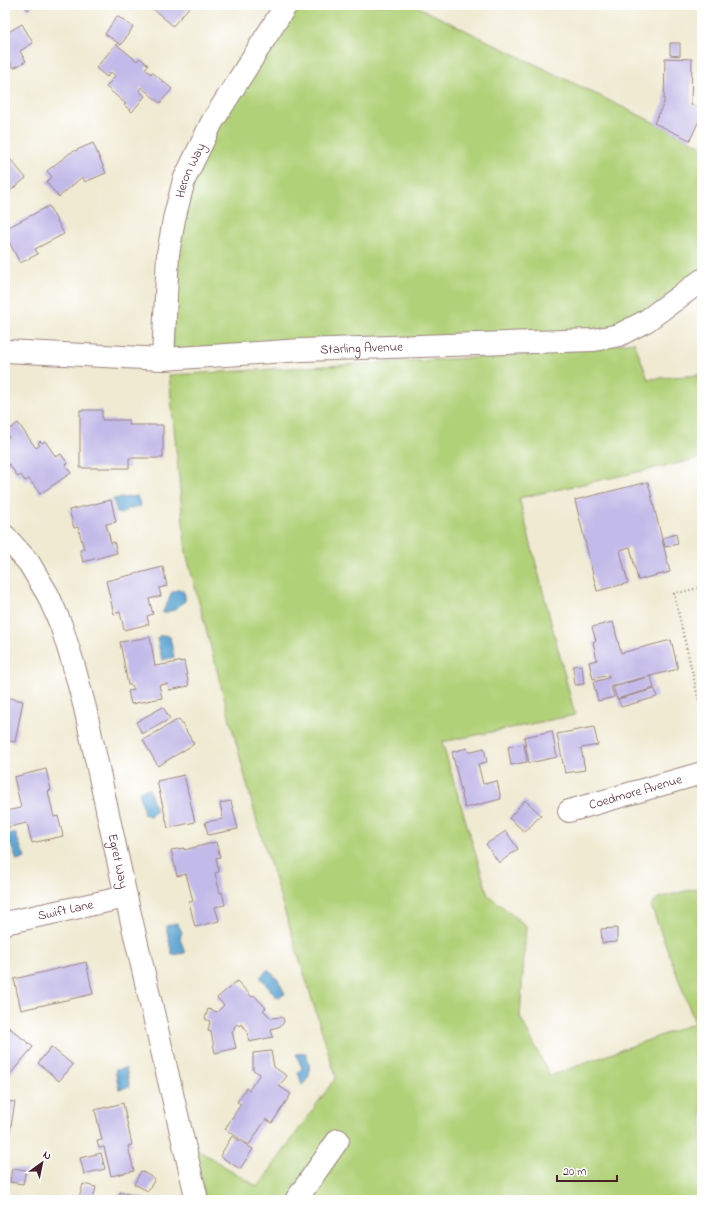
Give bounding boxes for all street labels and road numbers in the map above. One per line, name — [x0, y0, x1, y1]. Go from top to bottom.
street label: Heron Way — [170, 140, 211, 200]
street label: Starling Avenue — [320, 337, 403, 359]
street label: Coedmore Avenue — [587, 770, 684, 814]
street label: Egret Way — [103, 832, 133, 890]
street label: Swift Lane — [36, 895, 95, 925]

